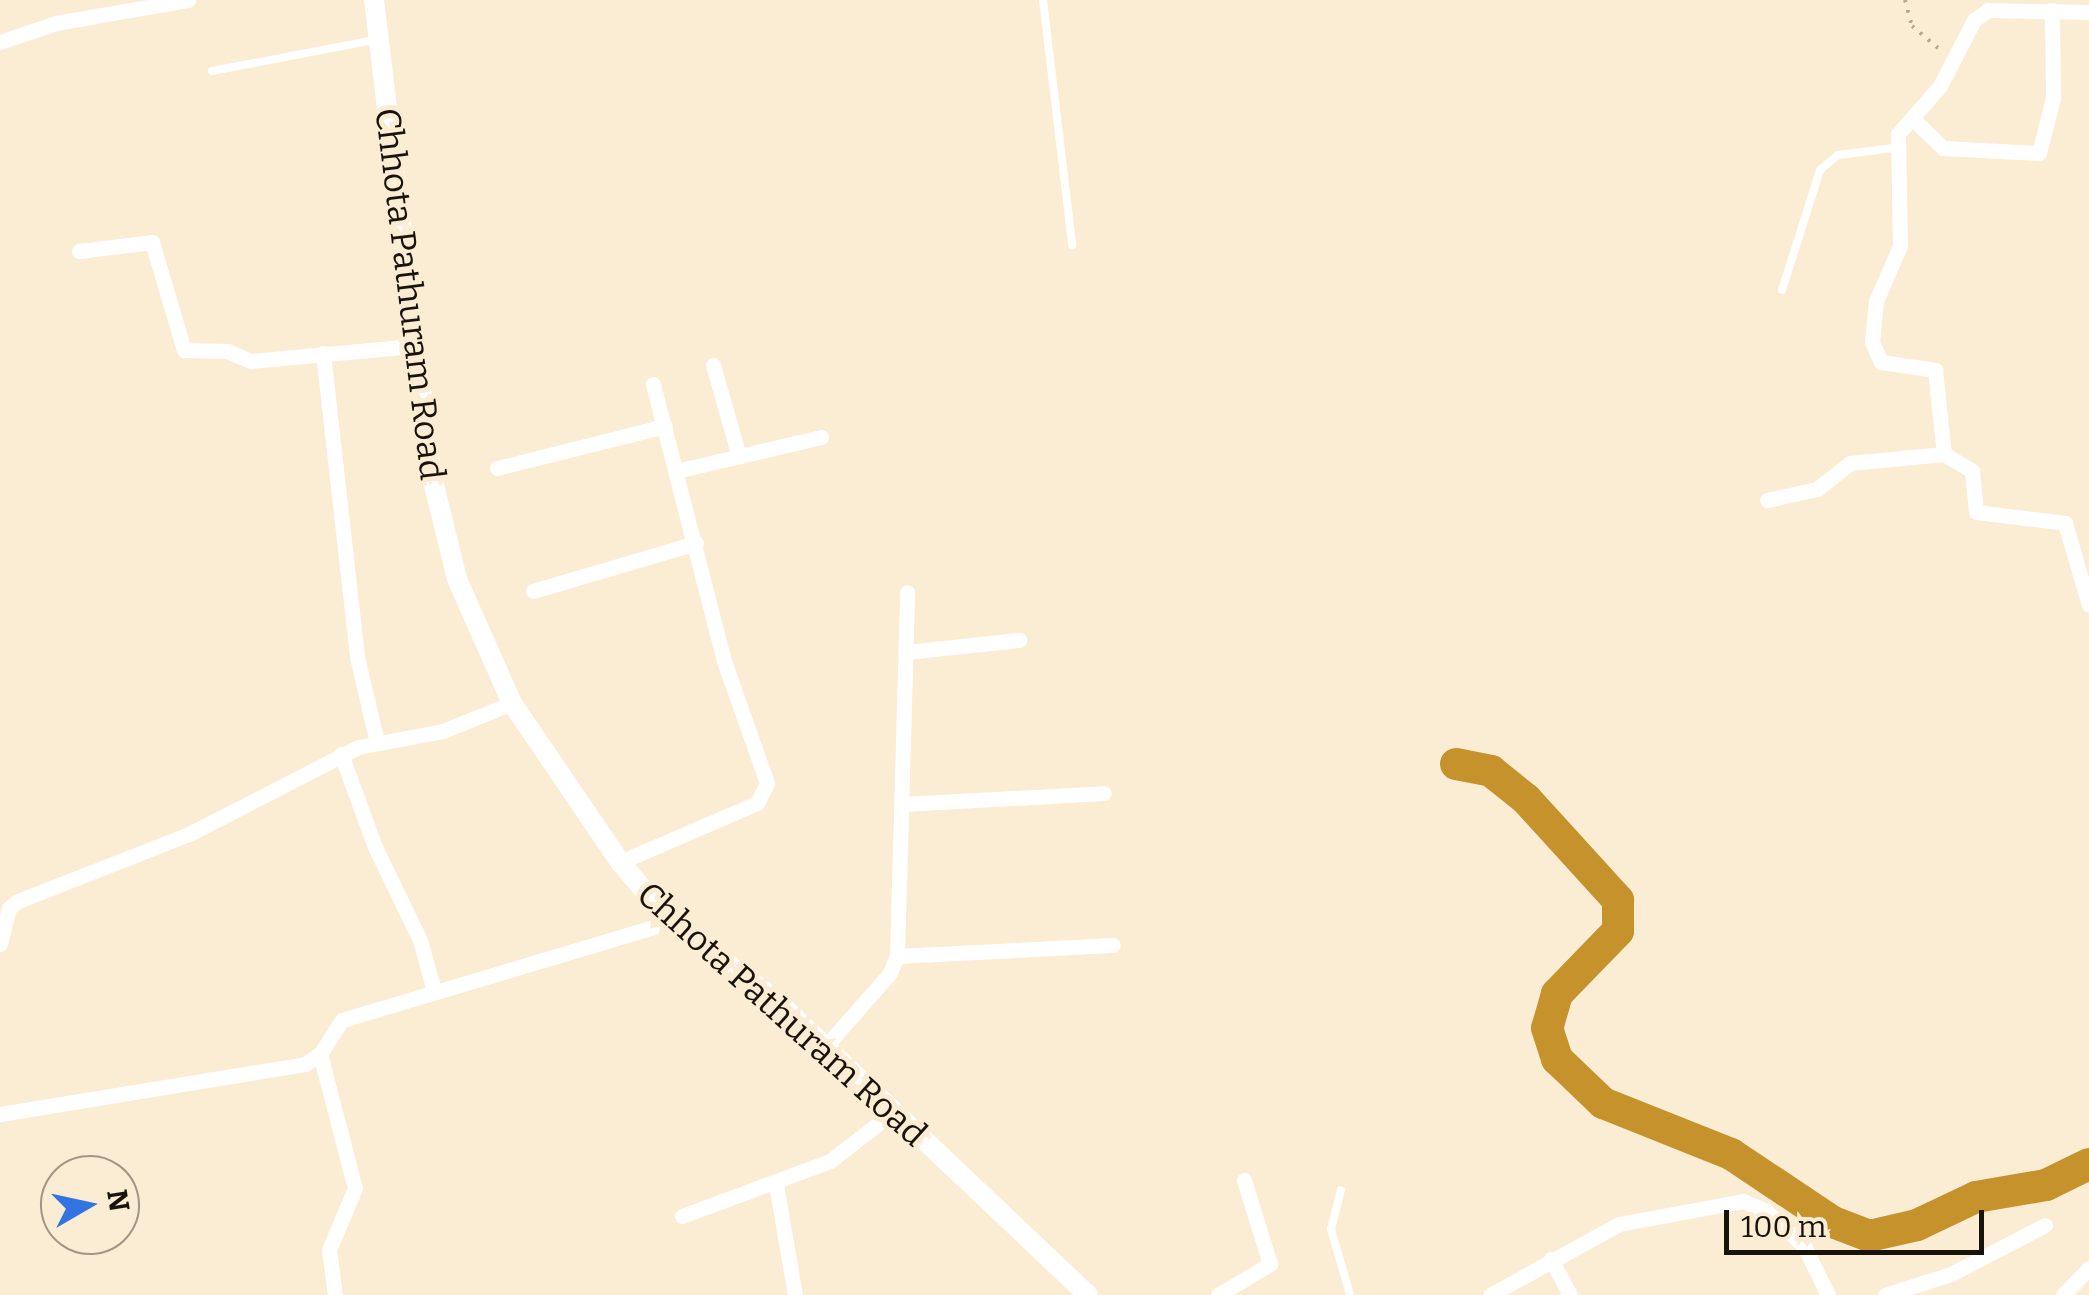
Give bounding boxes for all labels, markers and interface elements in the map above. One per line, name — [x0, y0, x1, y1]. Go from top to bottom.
street label: Chhota Pathuram Road — [366, 105, 454, 483]
street label: Chhota Pathuram Road — [629, 873, 935, 1155]
north arrow — [40, 1155, 140, 1255]
text: N — [100, 1187, 136, 1214]
scale bar — [1729, 1190, 1989, 1252]
text: 100 m — [1741, 1209, 1826, 1245]

